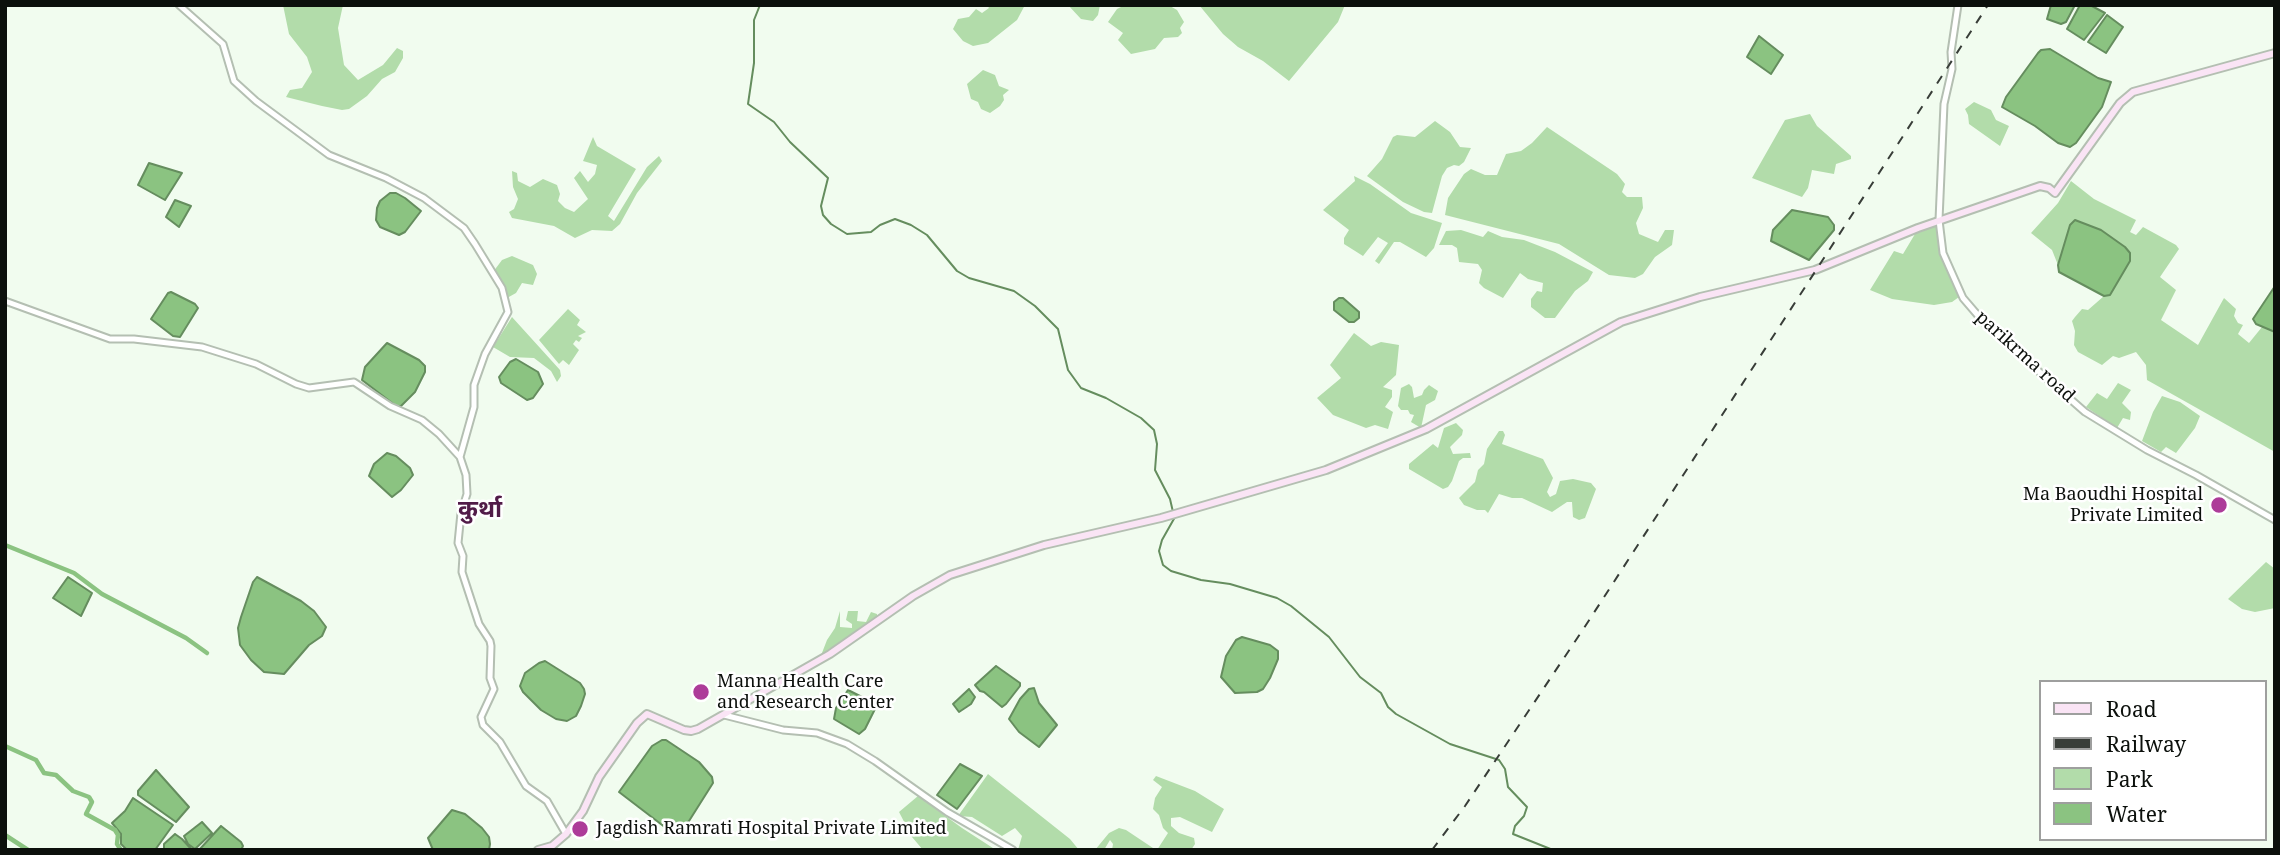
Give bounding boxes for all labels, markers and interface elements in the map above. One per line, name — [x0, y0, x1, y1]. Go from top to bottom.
street label: parikrma road — [1971, 307, 2079, 407]
place label: Ma Baoudhi Hospital Private Limited — [2023, 484, 2203, 526]
marker: Ma Baoudhi Hospital Private Limited — [2209, 495, 2229, 515]
district label: कुर्था — [458, 496, 502, 524]
place label: Manna Health Care and Research Center — [717, 671, 894, 714]
legend — [2038, 680, 2266, 841]
marker: Manna Health Care and Research Center — [691, 682, 711, 702]
text: Road — [2106, 695, 2157, 723]
text: Railway — [2106, 730, 2186, 758]
text: Park — [2106, 765, 2153, 793]
text: Water — [2106, 800, 2167, 828]
place label: Jagdish Ramrati Hospital Private Limited — [596, 818, 947, 840]
marker: Jagdish Ramrati Hospital Private Limited — [570, 819, 590, 839]

